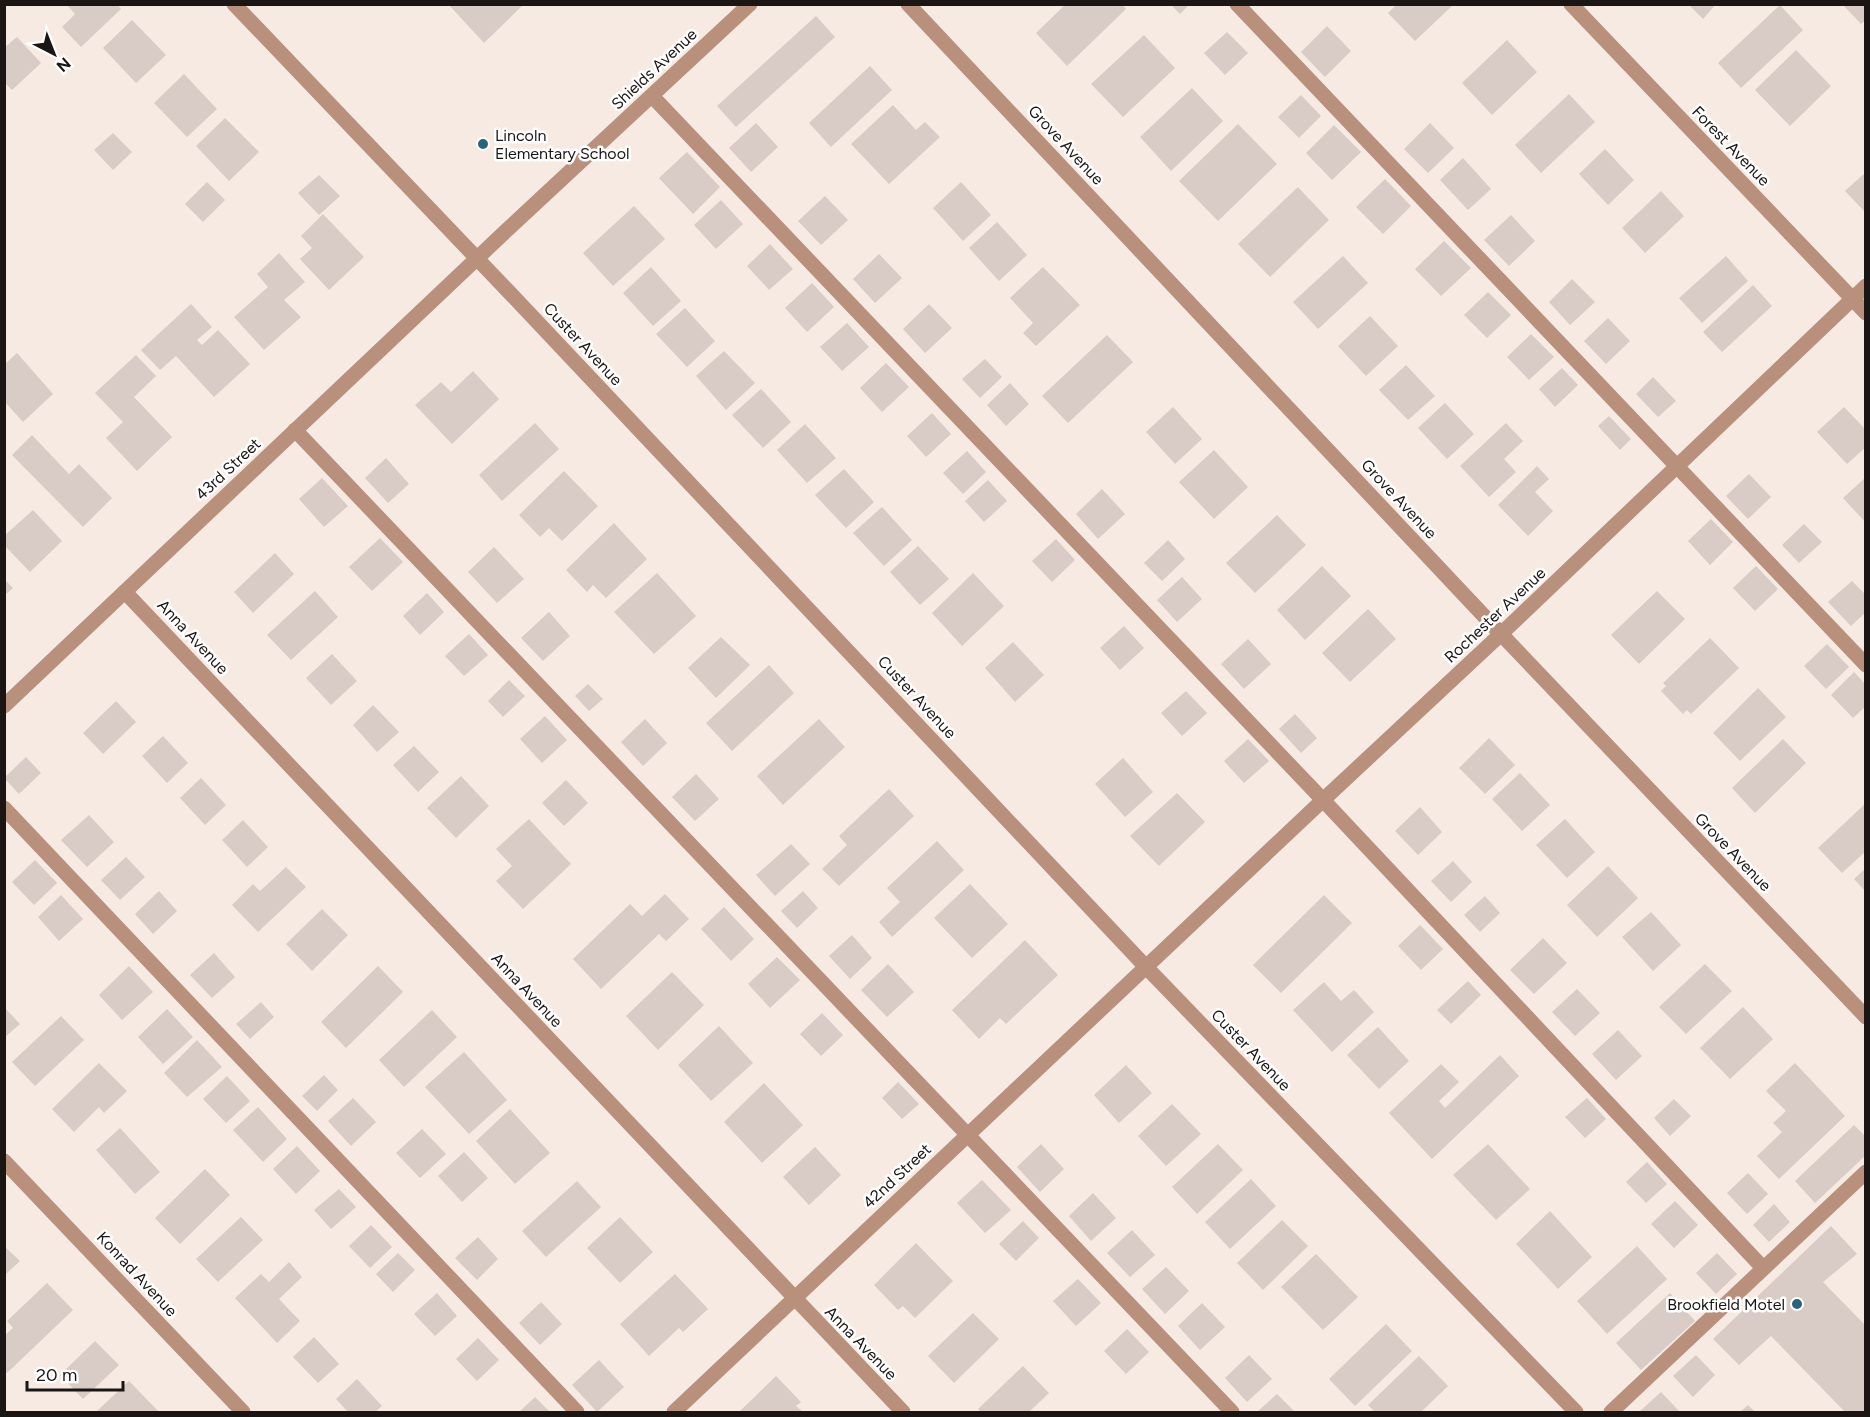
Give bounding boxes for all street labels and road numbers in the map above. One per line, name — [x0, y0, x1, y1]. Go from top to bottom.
street label: Shields Avenue — [607, 24, 701, 113]
street label: Grove Avenue — [1024, 101, 1108, 189]
street label: Forest Avenue — [1688, 102, 1774, 190]
street label: Custer Avenue — [540, 299, 626, 389]
street label: 43rd Street — [191, 434, 265, 504]
street label: Grove Avenue — [1357, 455, 1441, 543]
street label: Rochester Avenue — [1441, 563, 1550, 667]
street label: Anna Avenue — [154, 596, 232, 678]
street label: Custer Avenue — [874, 652, 960, 742]
street label: Grove Avenue — [1691, 809, 1775, 895]
street label: Anna Avenue — [488, 949, 566, 1031]
street label: Custer Avenue — [1207, 1005, 1295, 1095]
street label: 42nd Street — [859, 1140, 935, 1212]
street label: Konrad Avenue — [93, 1228, 181, 1320]
street label: Anna Avenue — [821, 1302, 901, 1384]

